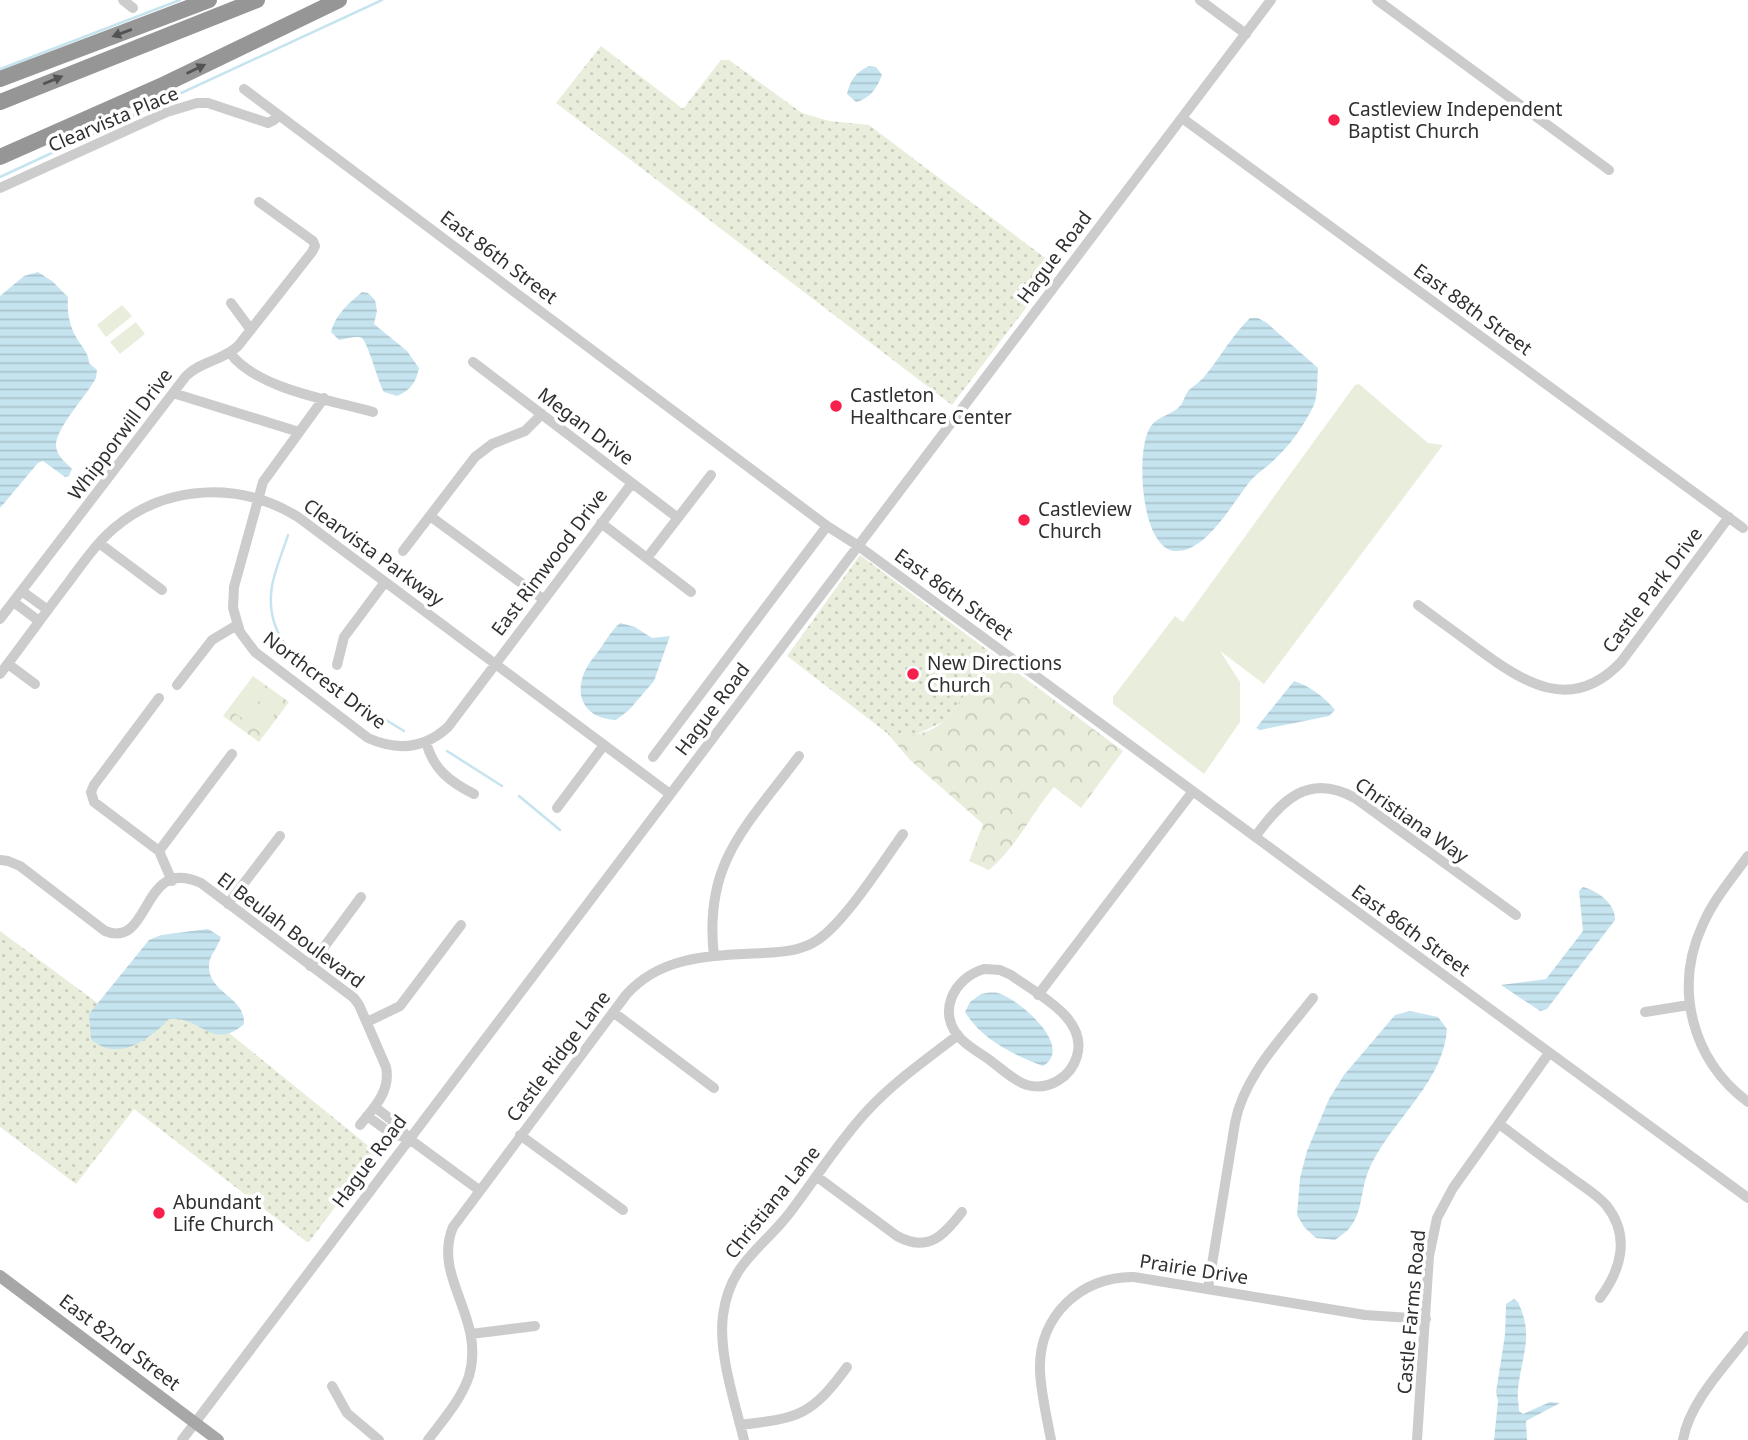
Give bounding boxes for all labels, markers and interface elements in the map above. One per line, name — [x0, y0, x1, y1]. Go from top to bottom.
one-way arrow — [112, 28, 133, 39]
one-way arrow — [186, 63, 206, 75]
one-way arrow — [43, 74, 64, 85]
street label: Clearvista Place — [44, 80, 182, 158]
place label: Castleview Independent Baptist Church — [1348, 96, 1562, 144]
marker: Castleview Independent Baptist Church — [1326, 112, 1342, 128]
street label: East 86th Street — [435, 204, 563, 310]
street label: Hague Road — [1011, 205, 1097, 309]
street label: East 88th Street — [1409, 257, 1538, 361]
street label: Whipporwill Drive — [62, 363, 178, 505]
street label: Megan Drive — [533, 381, 639, 471]
place label: Castleton Healthcare Center — [850, 382, 1012, 430]
marker: Castleton Healthcare Center — [828, 398, 844, 414]
street label: East Rimwood Drive — [485, 483, 613, 641]
street label: Clearvista Parkway — [299, 492, 450, 612]
place label: Castleview Church — [1038, 496, 1132, 544]
marker: Castleview Church — [1016, 512, 1032, 528]
street label: Castle Park Drive — [1596, 522, 1708, 658]
street label: East 86th Street — [890, 542, 1019, 646]
street label: Northcrest Drive — [258, 625, 392, 735]
place label: New Directions Church — [927, 650, 1062, 698]
street label: Hague Road — [669, 657, 755, 761]
marker: New Directions Church — [905, 666, 921, 682]
street label: Christiana Way — [1350, 771, 1474, 869]
street label: El Beulah Boulevard — [212, 866, 370, 994]
street label: East 86th Street — [1347, 878, 1476, 982]
street label: Castle Ridge Lane — [500, 985, 616, 1127]
street label: Hague Road — [326, 1109, 412, 1213]
street label: Christiana Lane — [718, 1140, 826, 1264]
place label: Abundant Life Church — [173, 1189, 274, 1237]
marker: Abundant Life Church — [151, 1205, 167, 1221]
street label: Castle Farms Road — [1391, 1229, 1431, 1395]
street label: Prairie Drive — [1138, 1248, 1250, 1290]
street label: East 82nd Street — [54, 1288, 186, 1396]

